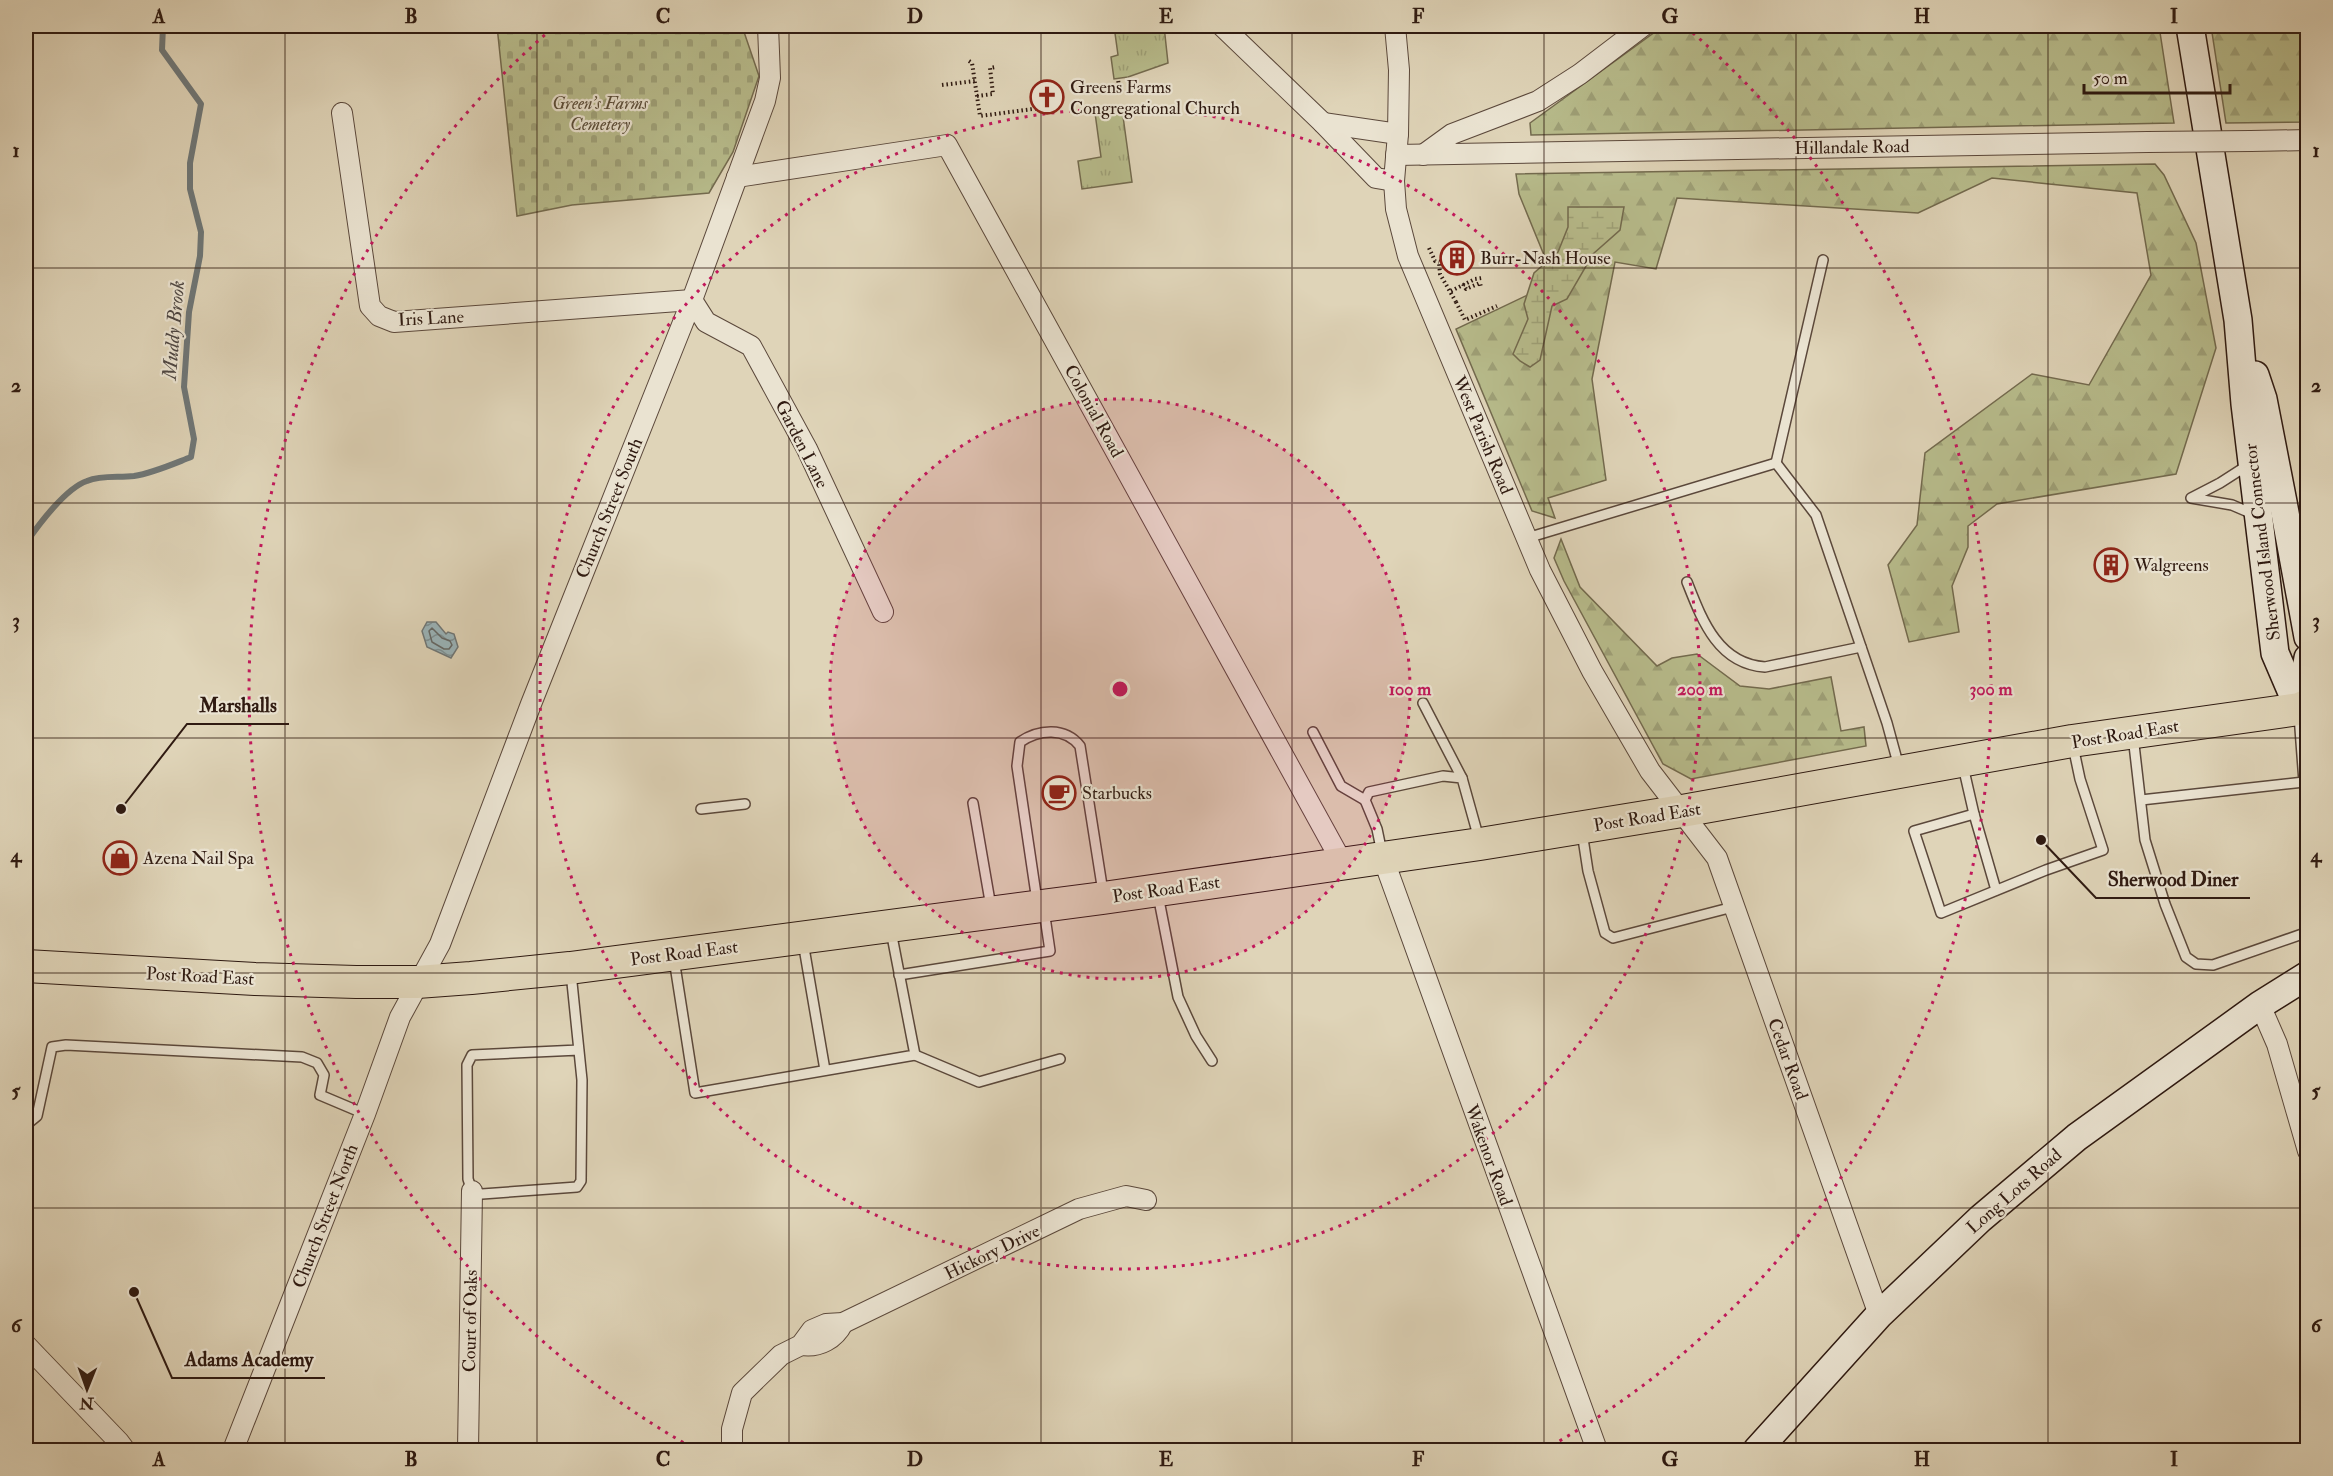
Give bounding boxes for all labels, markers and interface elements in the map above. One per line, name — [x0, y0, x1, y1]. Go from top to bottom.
text: A — [152, 4, 166, 29]
text: B — [404, 4, 418, 29]
text: C — [656, 4, 670, 29]
text: D — [907, 4, 923, 29]
text: E — [1159, 4, 1174, 29]
text: F — [1412, 4, 1425, 29]
text: G — [1662, 4, 1679, 29]
text: H — [1914, 4, 1930, 29]
text: I — [2170, 4, 2178, 29]
scale bar — [2084, 57, 2230, 95]
text: 50 m — [2093, 67, 2128, 90]
place label: Greens Farms Congregational Church — [1070, 76, 1240, 120]
church icon: Greens Farms Congregational Church — [1029, 79, 1065, 115]
park label: Green's Farms Cemetery — [552, 92, 649, 136]
street label: Hillandale Road — [1794, 135, 1910, 160]
text: 1 — [12, 138, 20, 163]
text: 1 — [2312, 138, 2320, 163]
building icon: Burr-Nash House — [1439, 240, 1475, 276]
place label: Burr-Nash House — [1480, 247, 1611, 270]
water label: Muddy Brook — [157, 279, 190, 382]
street label: Iris Lane — [397, 305, 465, 332]
street label: Colonial Road — [1059, 361, 1129, 462]
street label: West Parish Road — [1447, 372, 1518, 498]
text: 2 — [11, 373, 21, 398]
text: 2 — [2311, 373, 2321, 398]
street label: Garden Lane — [770, 396, 834, 493]
street label: Church Street South — [571, 434, 648, 582]
street label: Sherwood Island Connector — [2239, 442, 2286, 642]
building icon: Walgreens — [2093, 547, 2129, 583]
place label: Walgreens — [2133, 554, 2209, 577]
text: 3 — [12, 608, 20, 633]
text: 3 — [2312, 608, 2320, 633]
text: 100 m — [1389, 678, 1432, 701]
text: 200 m — [1677, 678, 1724, 701]
text: 300 m — [1969, 678, 2014, 701]
centre of rings — [1110, 679, 1130, 699]
callout: Marshalls — [187, 686, 289, 724]
text: Marshalls — [198, 693, 277, 718]
street label: Post Road East — [2070, 715, 2181, 754]
cafe icon: Starbucks — [1041, 775, 1077, 811]
place label: Starbucks — [1082, 782, 1152, 805]
street label: Post Road East — [1592, 798, 1703, 837]
shop icon: Azena Nail Spa — [102, 840, 138, 876]
text: 4 — [10, 843, 23, 868]
text: 4 — [2310, 843, 2323, 868]
place label: Azena Nail Spa — [142, 847, 255, 870]
callout: Sherwood Diner — [2096, 860, 2250, 898]
text: Sherwood Diner — [2108, 867, 2239, 892]
street label: Post Road East — [1111, 871, 1221, 908]
street label: Post Road East — [629, 935, 739, 972]
street label: Post Road East — [145, 962, 255, 991]
street label: Cedar Road — [1762, 1015, 1813, 1103]
text: 5 — [12, 1078, 22, 1103]
text: 5 — [2312, 1078, 2322, 1103]
street label: Wakenor Road — [1459, 1100, 1518, 1209]
street label: Church Street North — [287, 1140, 364, 1291]
street label: Long Lots Road — [1962, 1144, 2067, 1239]
street label: Hickory Drive — [941, 1219, 1044, 1285]
street label: Court of Oaks — [458, 1270, 483, 1372]
text: 6 — [11, 1313, 23, 1338]
text: 6 — [2311, 1313, 2323, 1338]
callout: Adams Academy — [172, 1340, 325, 1378]
text: Adams Academy — [184, 1347, 314, 1373]
north arrow — [57, 1359, 117, 1419]
text: N — [79, 1393, 95, 1413]
text: A — [152, 1447, 166, 1472]
text: B — [404, 1447, 418, 1472]
text: C — [656, 1447, 670, 1472]
text: D — [907, 1447, 923, 1472]
text: E — [1159, 1447, 1174, 1472]
text: F — [1412, 1447, 1425, 1472]
text: G — [1662, 1447, 1679, 1472]
text: H — [1914, 1447, 1930, 1472]
text: I — [2170, 1447, 2178, 1472]

